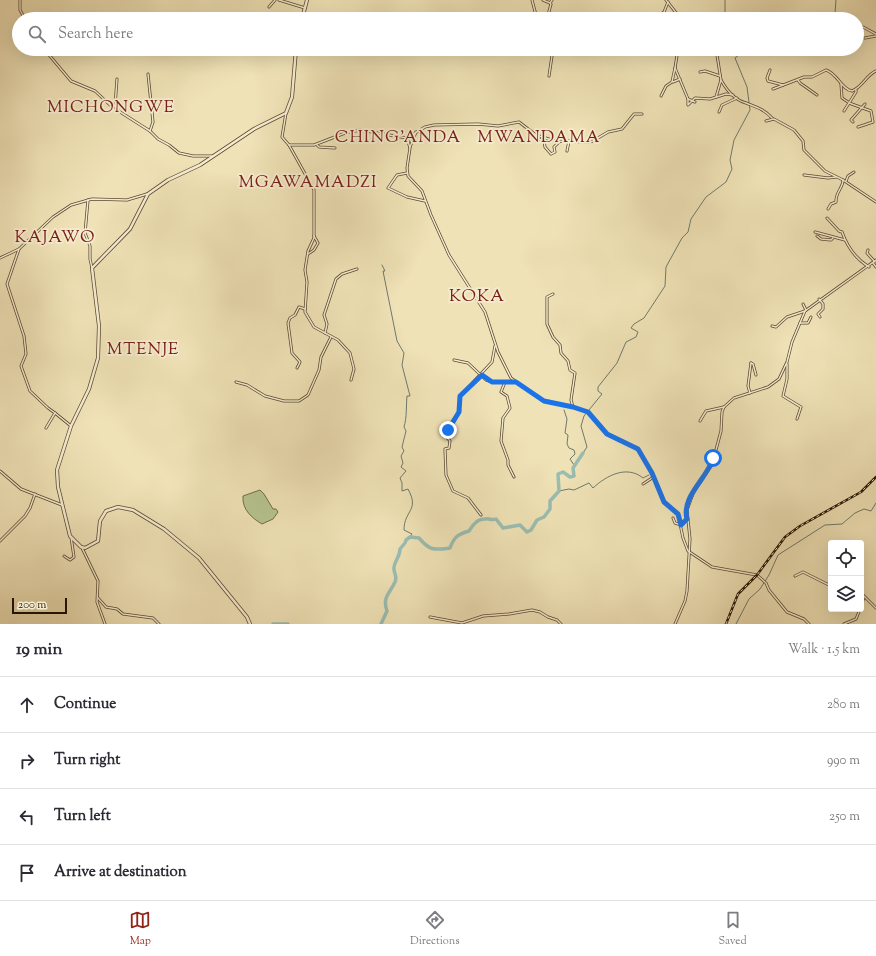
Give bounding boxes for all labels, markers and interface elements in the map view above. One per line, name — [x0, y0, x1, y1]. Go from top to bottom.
search box — [12, 12, 864, 56]
icon: search — [26, 23, 48, 45]
text: Search here — [58, 24, 133, 45]
district label: MICHONGWE — [47, 96, 175, 120]
district label: CHING'ANDA — [335, 126, 461, 150]
district label: MWANDAMA — [477, 126, 601, 150]
district label: MGAWAMADZI — [238, 171, 378, 195]
district label: KAJAWO — [14, 226, 96, 250]
district label: KOKA — [449, 285, 505, 309]
district label: MTENJE — [107, 338, 179, 362]
route end — [439, 421, 457, 439]
route start — [704, 449, 722, 467]
map controls — [828, 540, 864, 612]
button: locate — [828, 540, 864, 576]
button: layers — [828, 576, 864, 612]
scale bar — [12, 596, 67, 615]
text: 200 m — [18, 597, 46, 613]
text: 19 min — [16, 638, 62, 662]
text: Walk · 1.5 km — [788, 641, 860, 659]
icon: ahead — [16, 694, 38, 716]
text: Continue — [54, 694, 116, 715]
text: 280 m — [827, 696, 860, 714]
icon: right — [16, 750, 38, 772]
text: Turn right — [54, 750, 120, 771]
text: 990 m — [827, 752, 860, 770]
icon: left — [16, 806, 38, 828]
text: Turn left — [54, 806, 111, 827]
text: 250 m — [829, 808, 860, 826]
icon: arrive — [16, 862, 38, 884]
text: Arrive at destination — [54, 862, 187, 883]
tab: Map — [129, 909, 151, 949]
tab: Directions — [410, 909, 460, 949]
tab: Saved — [718, 909, 747, 949]

